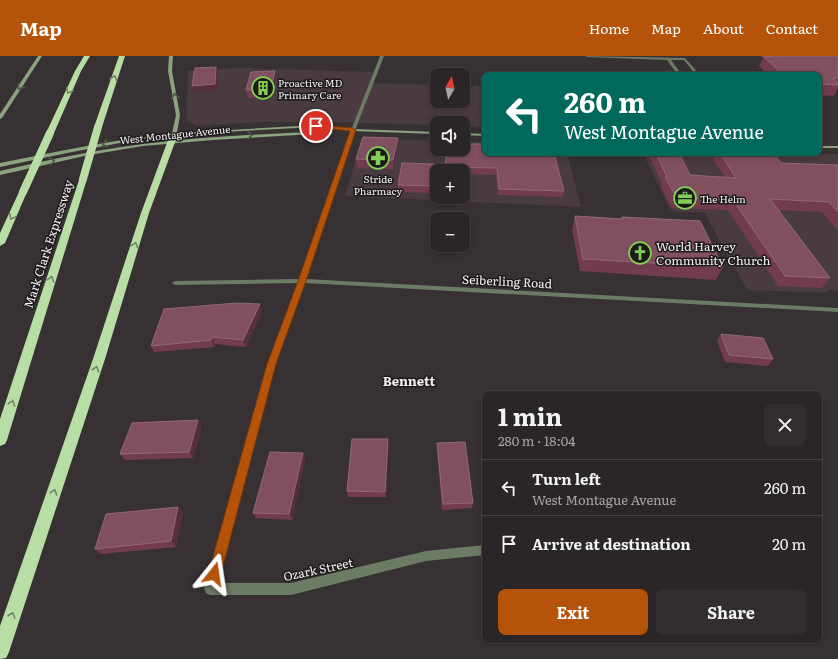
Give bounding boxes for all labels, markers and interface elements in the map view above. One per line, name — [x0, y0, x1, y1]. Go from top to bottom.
text: Map — [20, 14, 62, 42]
text: Home — [589, 18, 629, 38]
text: Map — [651, 18, 681, 38]
text: About — [703, 18, 744, 38]
text: Contact — [766, 18, 818, 38]
north arrow — [430, 68, 470, 108]
map controls — [430, 68, 470, 252]
one-way arrow — [110, 75, 118, 82]
building icon: Proactive MD Primary Care — [250, 75, 276, 101]
place label: Proactive MD Primary Care — [278, 75, 343, 102]
text: 260 m — [564, 80, 646, 122]
one-way arrow — [18, 83, 25, 90]
one-way arrow — [66, 86, 74, 94]
icon: left — [498, 88, 550, 140]
one-way arrow — [171, 93, 180, 99]
pin — [299, 109, 333, 143]
icon: arrive — [305, 115, 327, 137]
button: sound — [430, 116, 470, 156]
text: West Montague Avenue — [564, 118, 764, 145]
street label: West Montague Avenue — [119, 121, 231, 147]
one-way arrow — [247, 131, 253, 140]
one-way arrow — [102, 139, 108, 148]
pharmacy icon: Stride Pharmacy — [365, 145, 391, 171]
one-way arrow — [48, 157, 55, 166]
button: + — [430, 164, 470, 204]
place label: Stride Pharmacy — [354, 171, 402, 198]
street label: Mark Clark Expressway — [19, 177, 77, 311]
office icon: The Helm — [672, 185, 698, 211]
place label: The Helm — [700, 191, 746, 206]
button: − — [430, 212, 470, 252]
one-way arrow — [8, 214, 16, 221]
place label: World Harvey Community Church — [656, 237, 770, 269]
church icon: World Harvey Community Church — [627, 240, 653, 266]
one-way arrow — [130, 241, 139, 248]
street label: Seiberling Road — [462, 270, 553, 292]
one-way arrow — [46, 276, 55, 283]
one-way arrow — [91, 365, 100, 372]
district label: Bennett — [383, 371, 436, 390]
text: 1 min — [498, 398, 562, 433]
one-way arrow — [7, 400, 16, 407]
button: close — [764, 404, 806, 446]
text: 280 m · 18:04 — [498, 431, 575, 450]
text: Turn left — [532, 467, 601, 490]
text: 260 m — [764, 476, 806, 499]
icon: left — [498, 477, 520, 499]
one-way arrow — [49, 488, 58, 495]
text: West Montague Avenue — [532, 490, 676, 509]
text: Arrive at destination — [532, 532, 691, 555]
text: 20 m — [772, 532, 806, 555]
icon: arrive — [498, 533, 520, 555]
position arrow — [193, 553, 235, 595]
street label: Ozark Street — [282, 553, 355, 585]
button: Exit — [498, 589, 648, 635]
button: Share — [656, 589, 806, 635]
one-way arrow — [8, 612, 16, 619]

